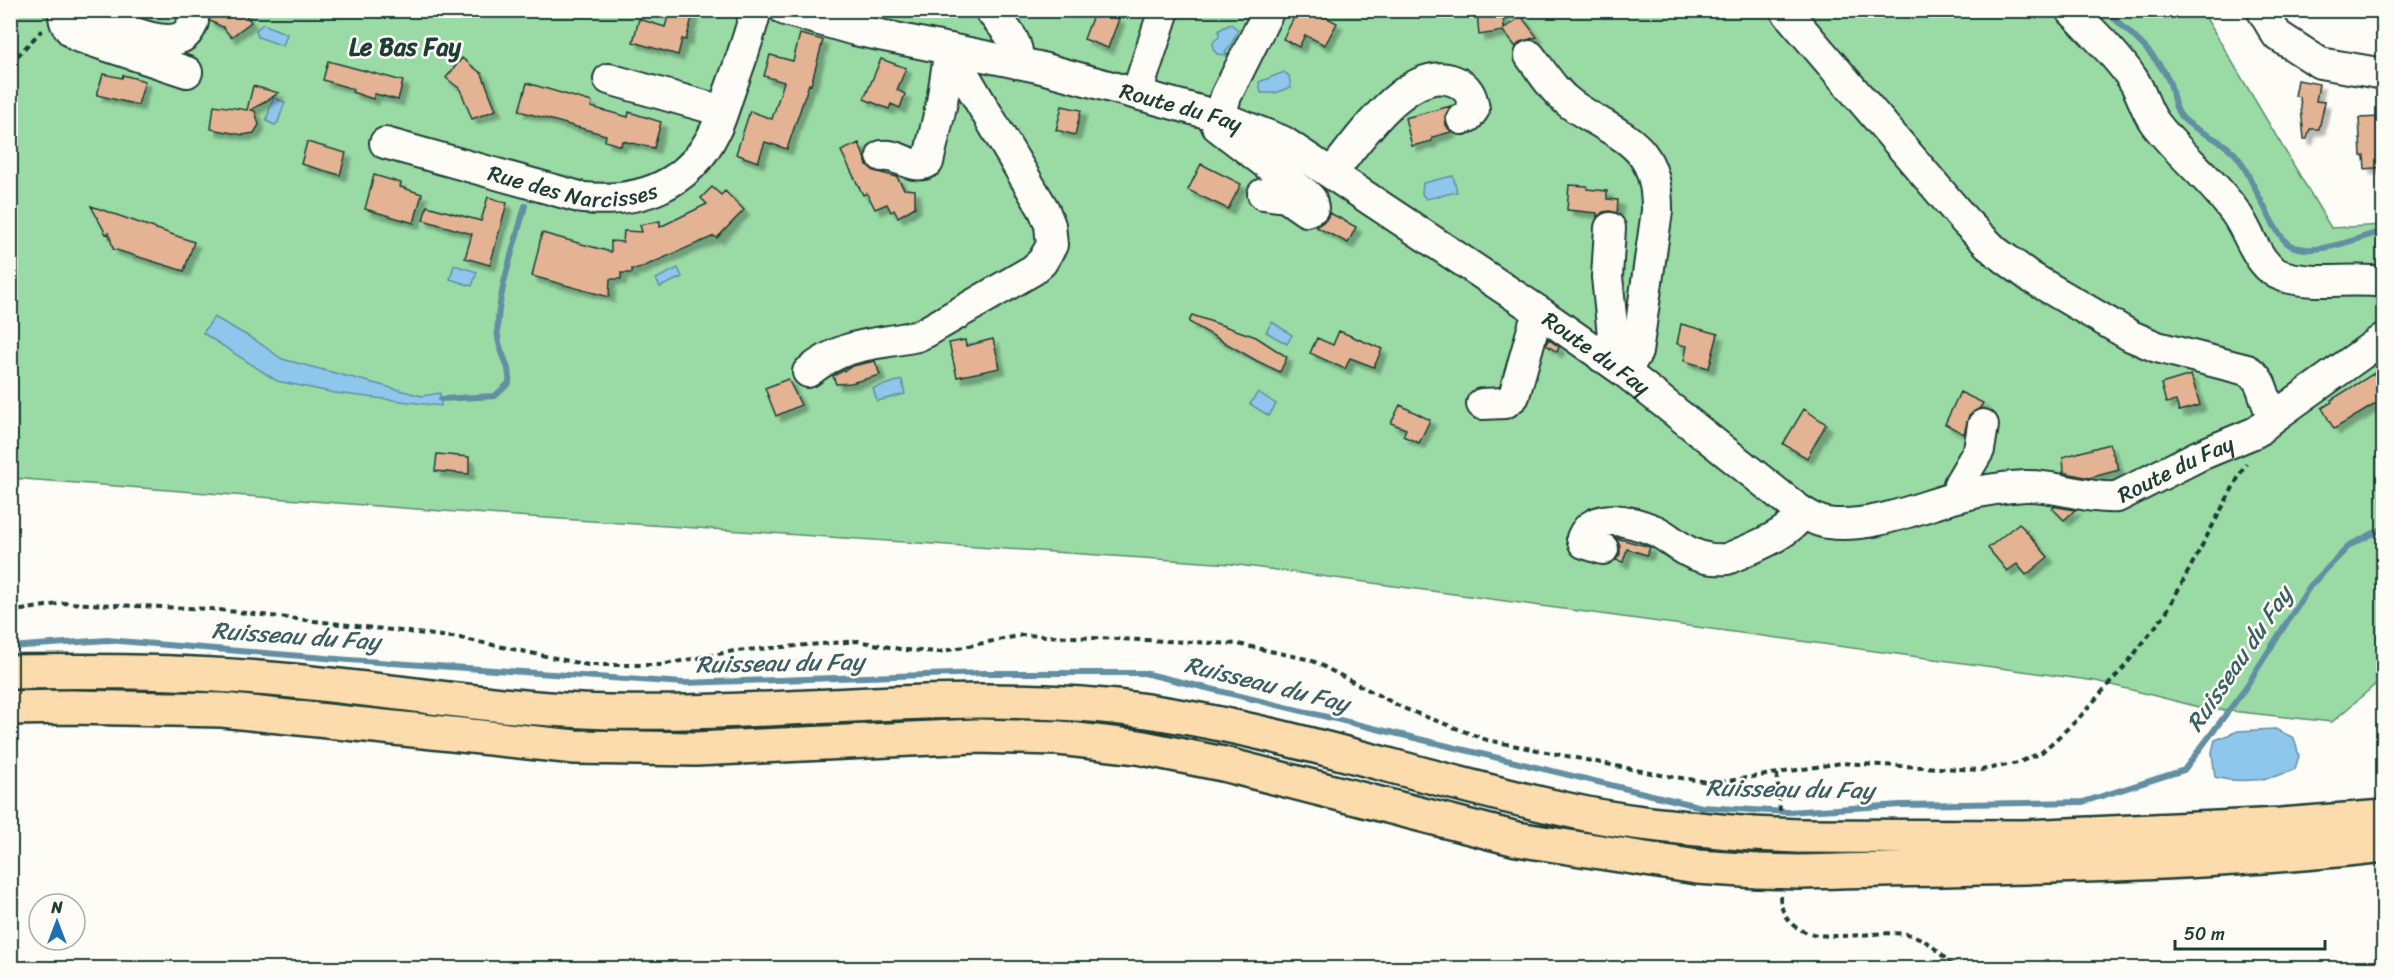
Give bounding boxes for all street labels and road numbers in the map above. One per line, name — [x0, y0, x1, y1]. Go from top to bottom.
street label: Route du Fay — [1115, 71, 1249, 143]
street label: Rue des Narcisses — [484, 153, 664, 218]
street label: Route du Fay — [1534, 300, 1660, 405]
street label: Route du Fay — [2110, 424, 2240, 513]

